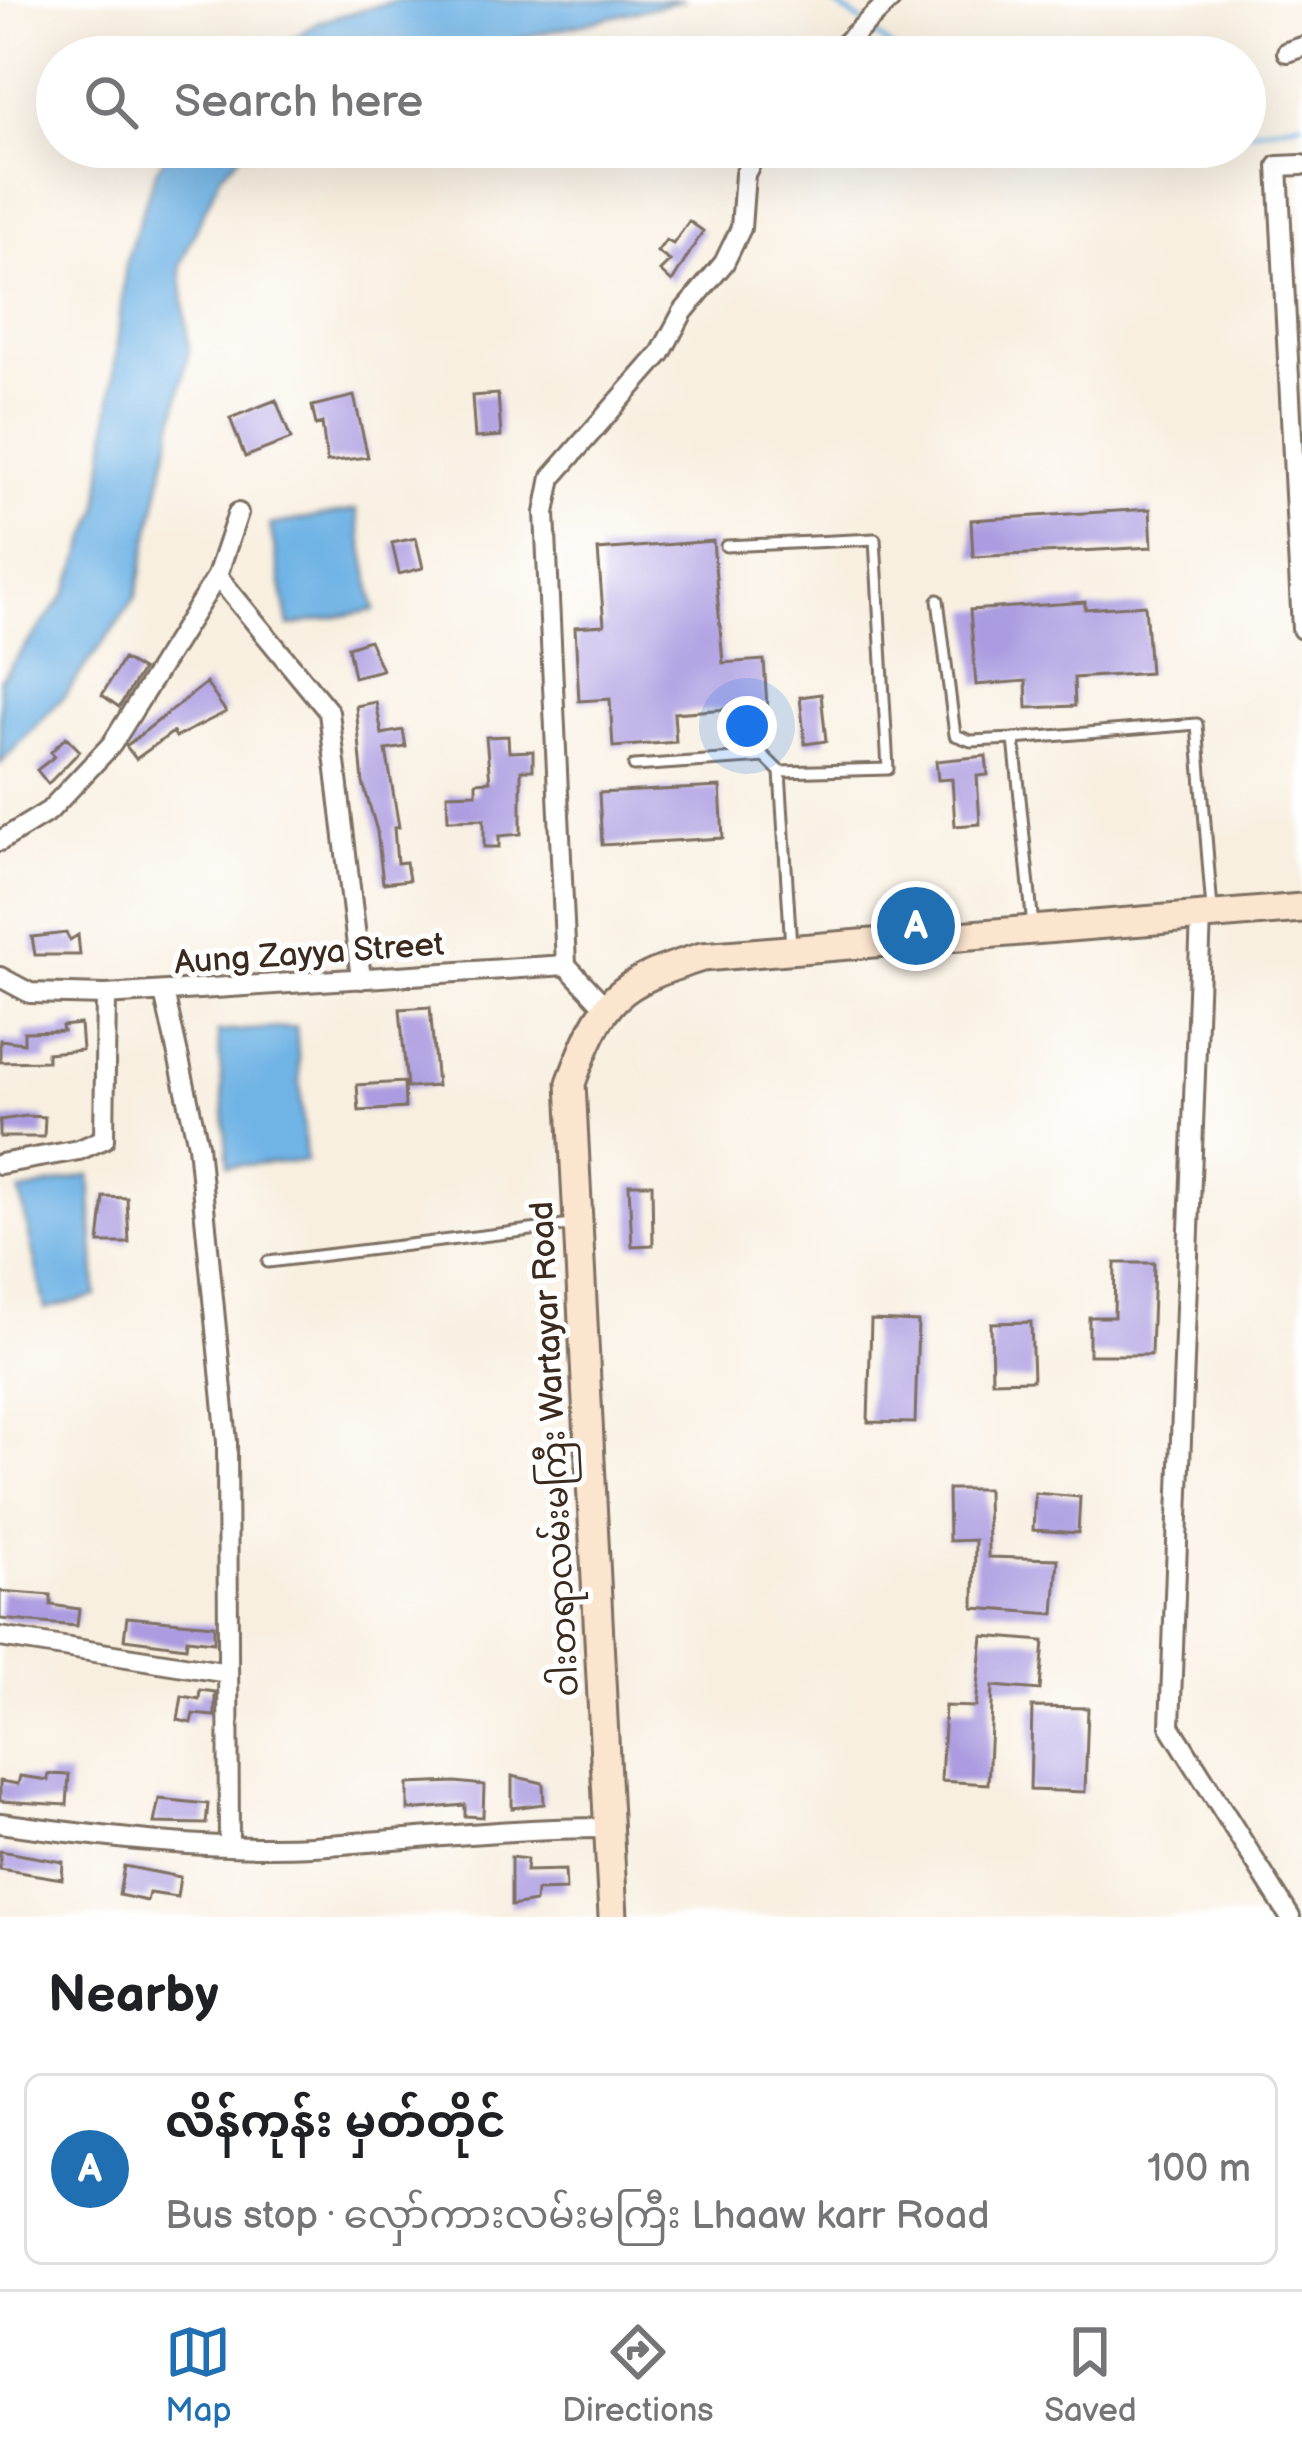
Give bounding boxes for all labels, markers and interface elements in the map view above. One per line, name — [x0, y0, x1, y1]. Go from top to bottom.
search box — [36, 36, 1266, 168]
icon: search — [78, 69, 144, 135]
text: Search here — [174, 75, 423, 130]
your location — [717, 696, 777, 756]
pin: A — [877, 881, 955, 971]
street label: Aung Zayya Street — [173, 925, 445, 983]
street label: ဝါးတရာလမ်းမကြီး Wartayar Road — [518, 1200, 593, 1698]
text: Nearby — [48, 1965, 219, 2026]
text: လိန်ကုန်း မှတ်တိုင် — [165, 2096, 506, 2151]
text: A — [78, 2146, 102, 2193]
text: 100 m — [1147, 2146, 1251, 2193]
text: Bus stop · လှော်ကားလမ်းမကြီး Lhaaw karr Road — [165, 2193, 990, 2240]
tab: Map — [165, 2319, 232, 2431]
tab: Directions — [562, 2319, 714, 2431]
tab: Saved — [1044, 2319, 1137, 2431]

